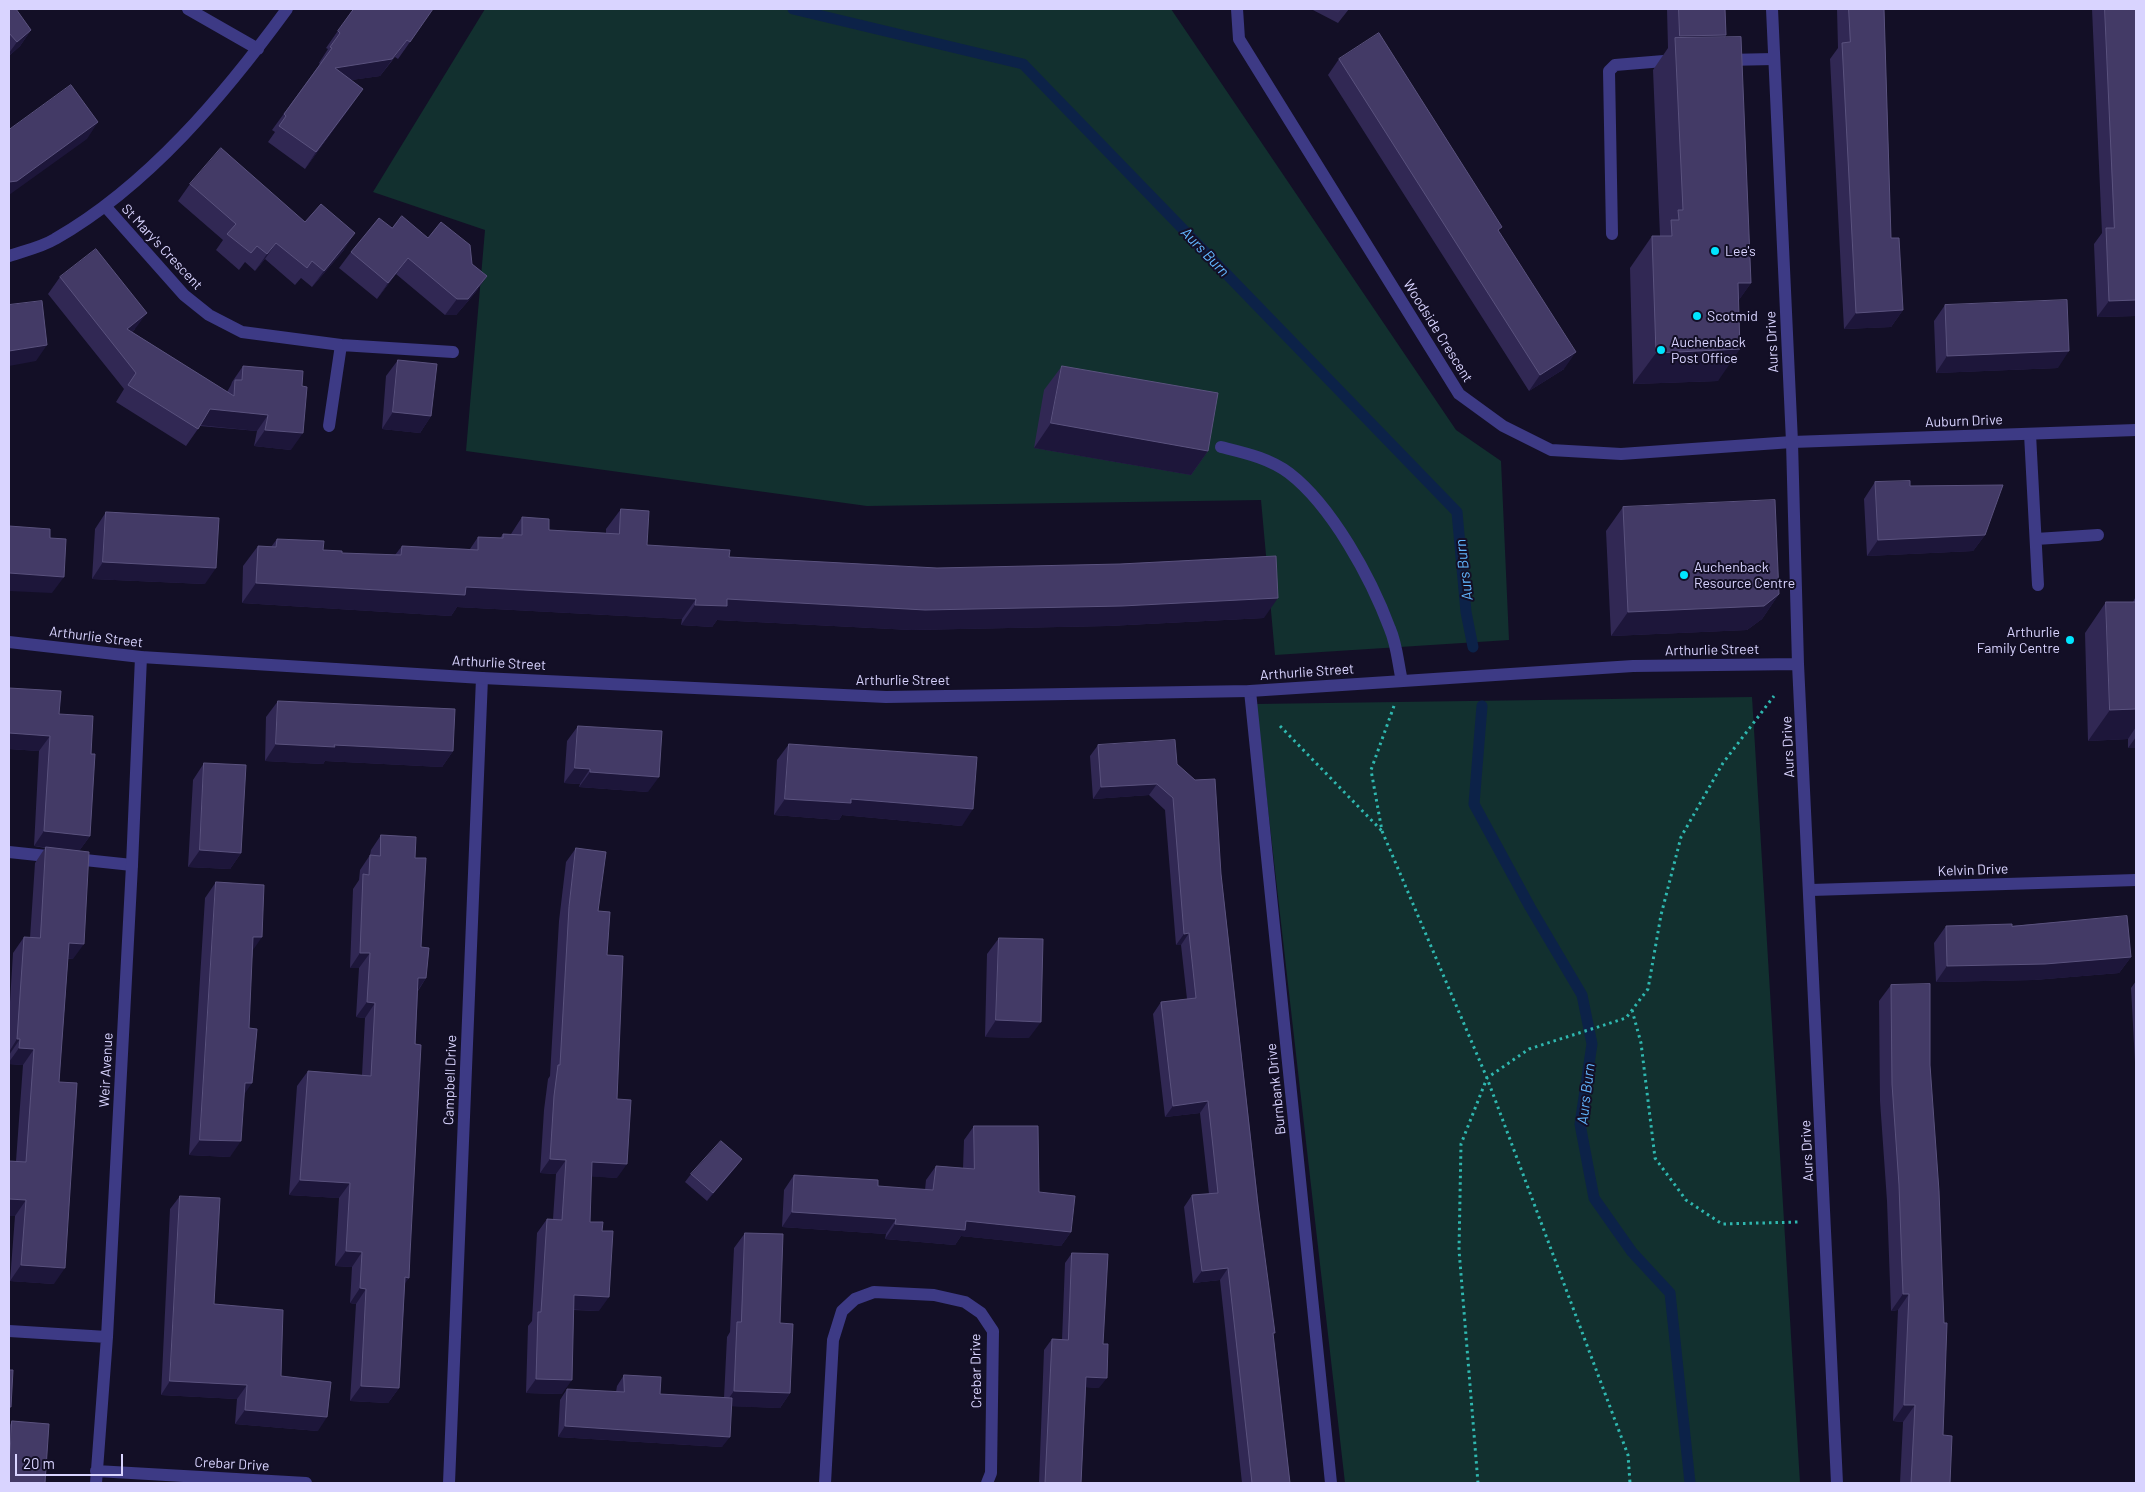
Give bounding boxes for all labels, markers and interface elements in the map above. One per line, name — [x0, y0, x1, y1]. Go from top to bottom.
street label: St Mary's Crescent — [118, 201, 206, 293]
water label: Aurs Burn — [1177, 224, 1233, 280]
place label: Lee's — [1725, 243, 1756, 259]
marker: Lee's — [1709, 245, 1721, 257]
street label: Woodside Crescent — [1400, 277, 1476, 385]
place label: Scotmid — [1707, 308, 1758, 324]
marker: Scotmid — [1691, 310, 1703, 322]
street label: Aurs Drive — [1762, 311, 1782, 373]
place label: Auchenback Post Office — [1671, 334, 1746, 367]
marker: Auchenback Post Office — [1655, 344, 1667, 356]
street label: Auburn Drive — [1925, 411, 2003, 431]
water label: Aurs Burn — [1451, 538, 1477, 602]
place label: Auchenback Resource Centre — [1694, 559, 1795, 592]
marker: Auchenback Resource Centre — [1678, 569, 1690, 581]
street label: Arthurlie Street — [48, 623, 144, 651]
place label: Arthurlie Family Centre — [1977, 624, 2060, 656]
marker: Arthurlie Family Centre — [2064, 634, 2076, 646]
street label: Arthurlie Street — [1665, 641, 1759, 659]
street label: Arthurlie Street — [451, 652, 547, 674]
street label: Arthurlie Street — [1259, 660, 1355, 684]
street label: Arthurlie Street — [856, 672, 950, 688]
street label: Aurs Drive — [1778, 716, 1798, 778]
street label: Kelvin Drive — [1937, 860, 2009, 880]
street label: Weir Avenue — [96, 1032, 116, 1108]
street label: Campbell Drive — [440, 1035, 460, 1125]
street label: Burnbank Drive — [1263, 1042, 1289, 1136]
water label: Aurs Burn — [1573, 1062, 1599, 1126]
street label: Aurs Drive — [1797, 1120, 1817, 1182]
street label: Crebar Drive — [967, 1333, 985, 1409]
scale bar — [18, 1444, 125, 1476]
text: 20 m — [23, 1454, 55, 1472]
street label: Crebar Drive — [194, 1454, 270, 1474]

